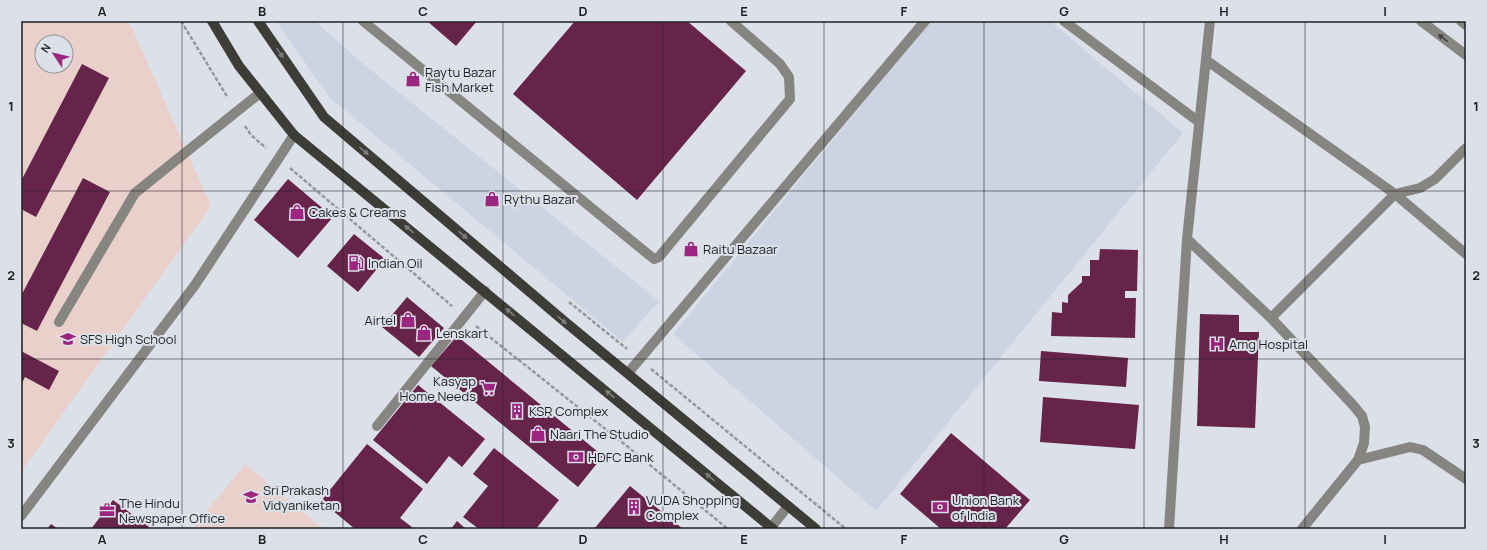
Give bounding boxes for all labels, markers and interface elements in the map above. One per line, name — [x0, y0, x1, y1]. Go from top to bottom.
text: A — [98, 2, 107, 20]
text: B — [258, 2, 266, 20]
text: C — [418, 2, 428, 20]
text: D — [578, 2, 588, 20]
text: E — [740, 2, 748, 20]
text: F — [901, 2, 908, 20]
text: G — [1059, 2, 1069, 20]
text: H — [1219, 2, 1229, 20]
text: I — [1383, 2, 1387, 20]
north arrow — [34, 34, 74, 74]
one-way arrow — [1438, 34, 1449, 42]
text: N — [37, 40, 54, 56]
one-way arrow — [276, 48, 284, 58]
place label: Raytu Bazar Fish Market — [425, 63, 497, 96]
shop icon: Raytu Bazar Fish Market — [404, 70, 422, 88]
text: 1 — [8, 97, 14, 115]
text: 1 — [1473, 97, 1479, 115]
one-way arrow — [359, 147, 369, 156]
shop icon: Rythu Bazar — [483, 190, 501, 208]
place label: Rythu Bazar — [504, 190, 577, 208]
shop icon: Cakes & Creams — [288, 203, 306, 221]
place label: Cakes & Creams — [309, 203, 407, 221]
one-way arrow — [404, 225, 415, 234]
one-way arrow — [458, 231, 468, 240]
shop icon: Raitu Bazaar — [682, 240, 700, 258]
place label: Raitu Bazaar — [703, 240, 778, 258]
fuel station icon: Indian Oil — [347, 254, 365, 272]
place label: Indian Oil — [368, 254, 422, 272]
text: 2 — [7, 266, 15, 284]
text: 2 — [1472, 266, 1480, 284]
one-way arrow — [504, 307, 515, 316]
place label: Airtel — [364, 311, 396, 329]
shop icon: Airtel — [399, 311, 417, 329]
one-way arrow — [557, 315, 568, 324]
shop icon: Lenskart — [415, 324, 433, 342]
place label: Lenskart — [436, 324, 488, 342]
school or university icon: SFS High School — [59, 330, 77, 348]
place label: SFS High School — [80, 330, 176, 348]
hospital icon: Amg Hospital — [1208, 335, 1226, 353]
place label: Amg Hospital — [1229, 335, 1308, 353]
place label: Kasyap Home Needs — [400, 372, 476, 405]
supermarket icon: Kasyap Home Needs — [479, 379, 497, 397]
one-way arrow — [605, 390, 616, 399]
building icon: KSR Complex — [508, 402, 526, 420]
place label: KSR Complex — [529, 402, 608, 420]
shop icon: Naari The Studio — [529, 425, 547, 443]
place label: Naari The Studio — [550, 425, 649, 443]
text: 3 — [7, 434, 15, 452]
text: 3 — [1472, 434, 1480, 452]
bank icon: HDFC Bank — [567, 448, 585, 466]
place label: HDFC Bank — [588, 448, 654, 466]
one-way arrow — [705, 473, 716, 482]
place label: Sri Prakash Vidyaniketan — [263, 481, 340, 514]
school or university icon: Sri Prakash Vidyaniketan — [242, 488, 260, 506]
place label: VUDA Shopping Complex — [646, 491, 740, 524]
place label: Union Bank of India — [952, 491, 1020, 524]
place label: The Hindu Newspaper Office — [119, 494, 226, 527]
building icon: VUDA Shopping Complex — [625, 498, 643, 516]
bank icon: Union Bank of India — [931, 498, 949, 516]
office icon: The Hindu Newspaper Office — [98, 501, 116, 519]
text: A — [98, 530, 107, 548]
text: B — [258, 530, 266, 548]
text: C — [418, 530, 428, 548]
text: D — [578, 530, 588, 548]
text: E — [740, 530, 748, 548]
text: F — [901, 530, 908, 548]
text: G — [1059, 530, 1069, 548]
text: H — [1219, 530, 1229, 548]
text: I — [1383, 530, 1387, 548]

